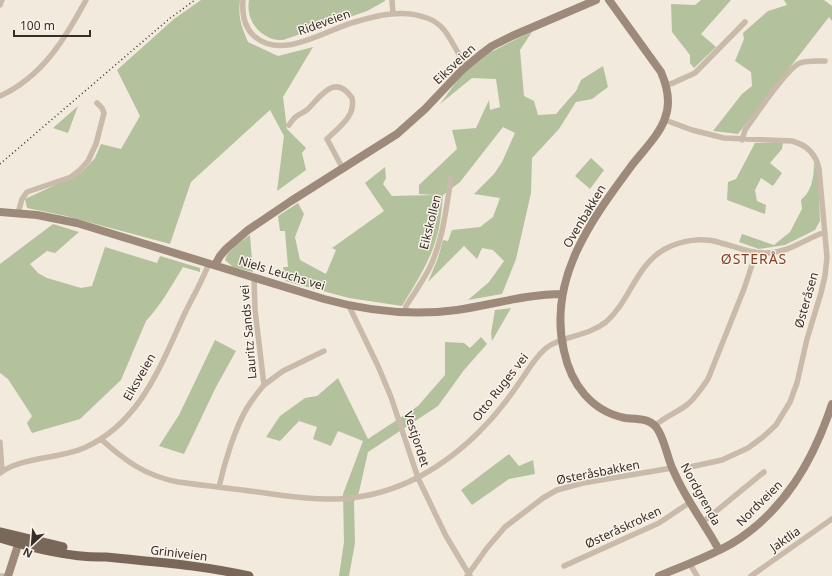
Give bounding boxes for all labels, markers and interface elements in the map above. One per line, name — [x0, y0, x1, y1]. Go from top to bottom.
street label: Rideveien — [295, 5, 353, 39]
scale bar — [14, 12, 90, 38]
text: 100 m — [20, 17, 55, 34]
street label: Eiksveien — [429, 40, 479, 88]
street label: Ovenbakken — [558, 181, 610, 251]
street label: Eikskollen — [415, 193, 445, 251]
district label: ØSTERÅS — [721, 249, 787, 268]
street label: Niels Leuchs vei — [237, 252, 327, 294]
street label: Østeråsen — [790, 270, 822, 330]
street label: Lauritz Sands vei — [235, 284, 261, 380]
street label: Otto Ruges vei — [468, 349, 532, 425]
street label: Eiksveien — [119, 350, 159, 404]
street label: Vestjordet — [400, 409, 434, 470]
street label: Østeråsbakken — [555, 456, 641, 488]
street label: Nordgrenda — [677, 460, 725, 528]
street label: Nordveien — [732, 476, 786, 530]
street label: Østeråskroken — [582, 502, 664, 552]
street label: Jaktlia — [766, 522, 804, 556]
north arrow — [12, 524, 52, 564]
street label: Griniveien — [149, 541, 209, 565]
text: N — [20, 545, 35, 562]

